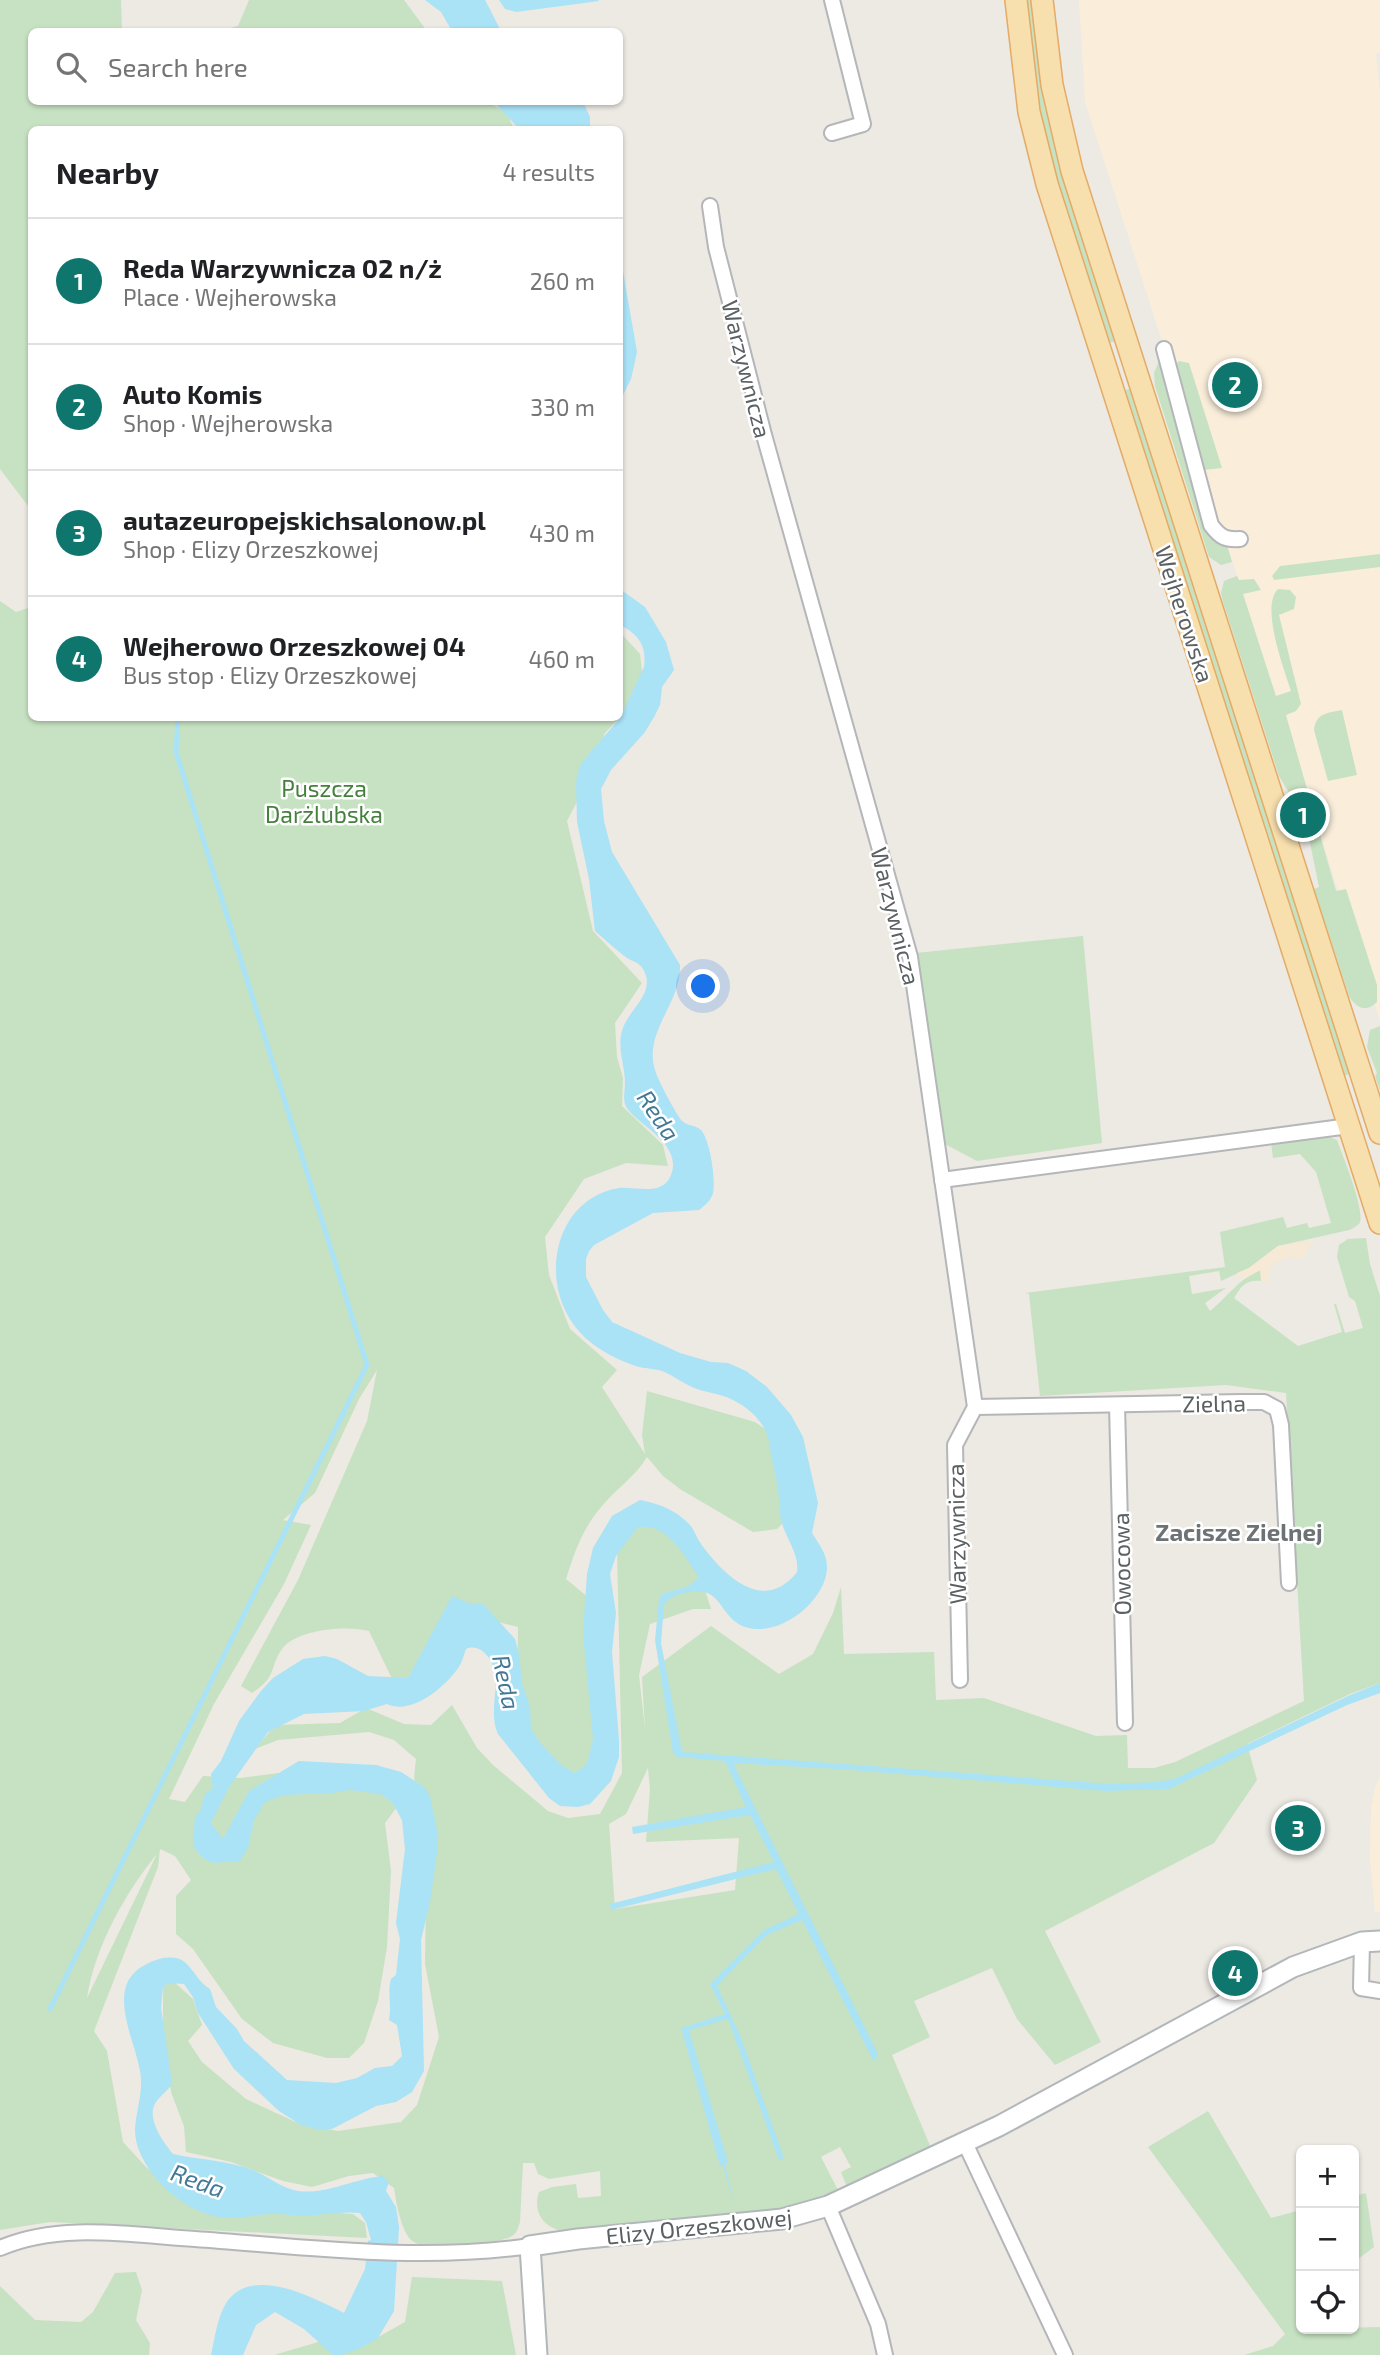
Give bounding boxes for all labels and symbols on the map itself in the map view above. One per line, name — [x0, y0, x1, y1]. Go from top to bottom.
street label: Warzywnicza — [716, 297, 778, 441]
pin: 2 — [1212, 359, 1258, 411]
street label: Wejherowska — [1150, 542, 1220, 686]
park label: Puszcza Darżlubska — [265, 774, 383, 828]
pin: 1 — [1280, 789, 1326, 841]
street label: Warzywnicza — [865, 844, 927, 988]
your location — [686, 969, 720, 1003]
water label: Reda — [632, 1084, 686, 1146]
street label: Zielna — [1182, 1388, 1246, 1418]
street label: Warzywnicza — [941, 1463, 971, 1605]
street label: Owocowa — [1106, 1512, 1136, 1616]
district label: Zacisze Zielnej — [1155, 1517, 1323, 1546]
water label: Reda — [487, 1652, 527, 1712]
pin: 3 — [1275, 1802, 1321, 1854]
pin: 4 — [1212, 1947, 1258, 1999]
water label: Reda — [167, 2157, 229, 2203]
street label: Elizy Orzeszkowej — [604, 2202, 794, 2250]

